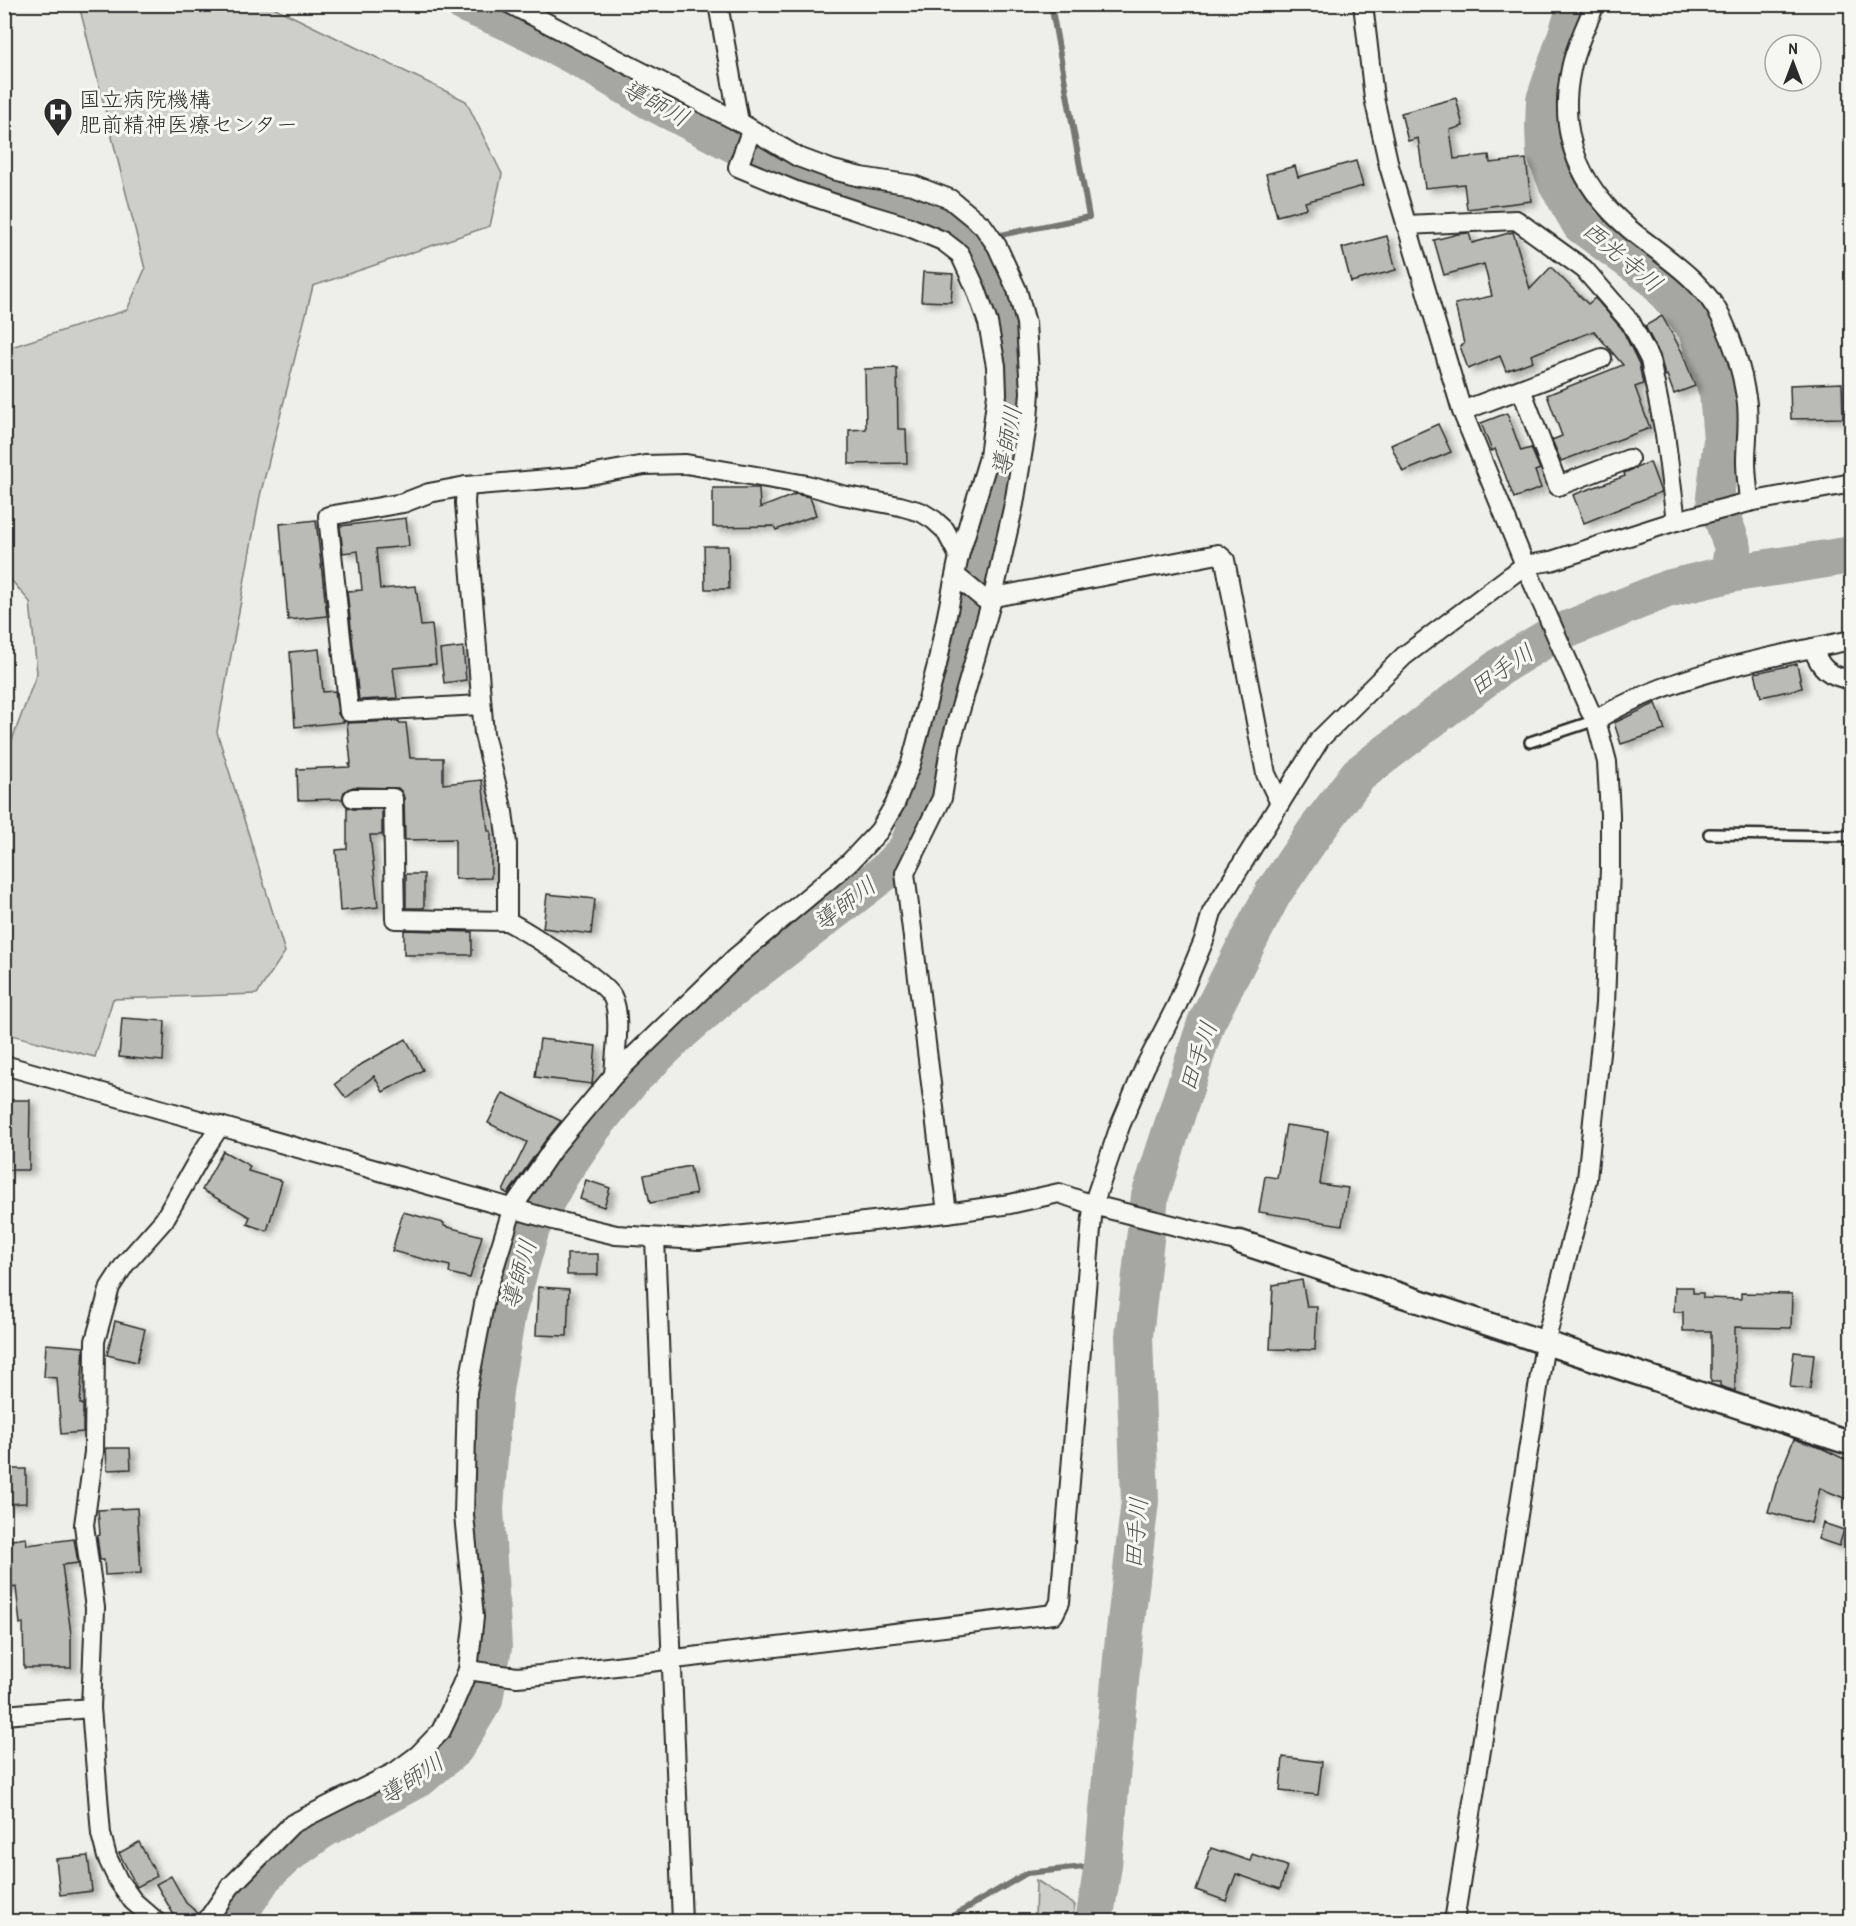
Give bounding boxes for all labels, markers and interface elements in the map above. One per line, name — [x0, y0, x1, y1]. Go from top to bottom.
north arrow — [1763, 33, 1823, 93]
text: N — [1789, 37, 1798, 59]
water label: 導師川 — [617, 71, 695, 133]
place label: 国立病院機構 肥前精神医療センター — [79, 84, 298, 139]
hospital icon: 国立病院機構 肥前精神医療センター — [42, 96, 74, 138]
water label: 西光寺川 — [1576, 213, 1670, 299]
water label: 導師川 — [983, 403, 1029, 479]
water label: 田手川 — [1462, 636, 1540, 702]
water label: 導師川 — [806, 869, 882, 937]
water label: 田手川 — [1170, 1017, 1224, 1095]
water label: 導師川 — [493, 1235, 543, 1313]
water label: 田手川 — [1116, 1496, 1154, 1570]
water label: 導師川 — [372, 1745, 450, 1811]

